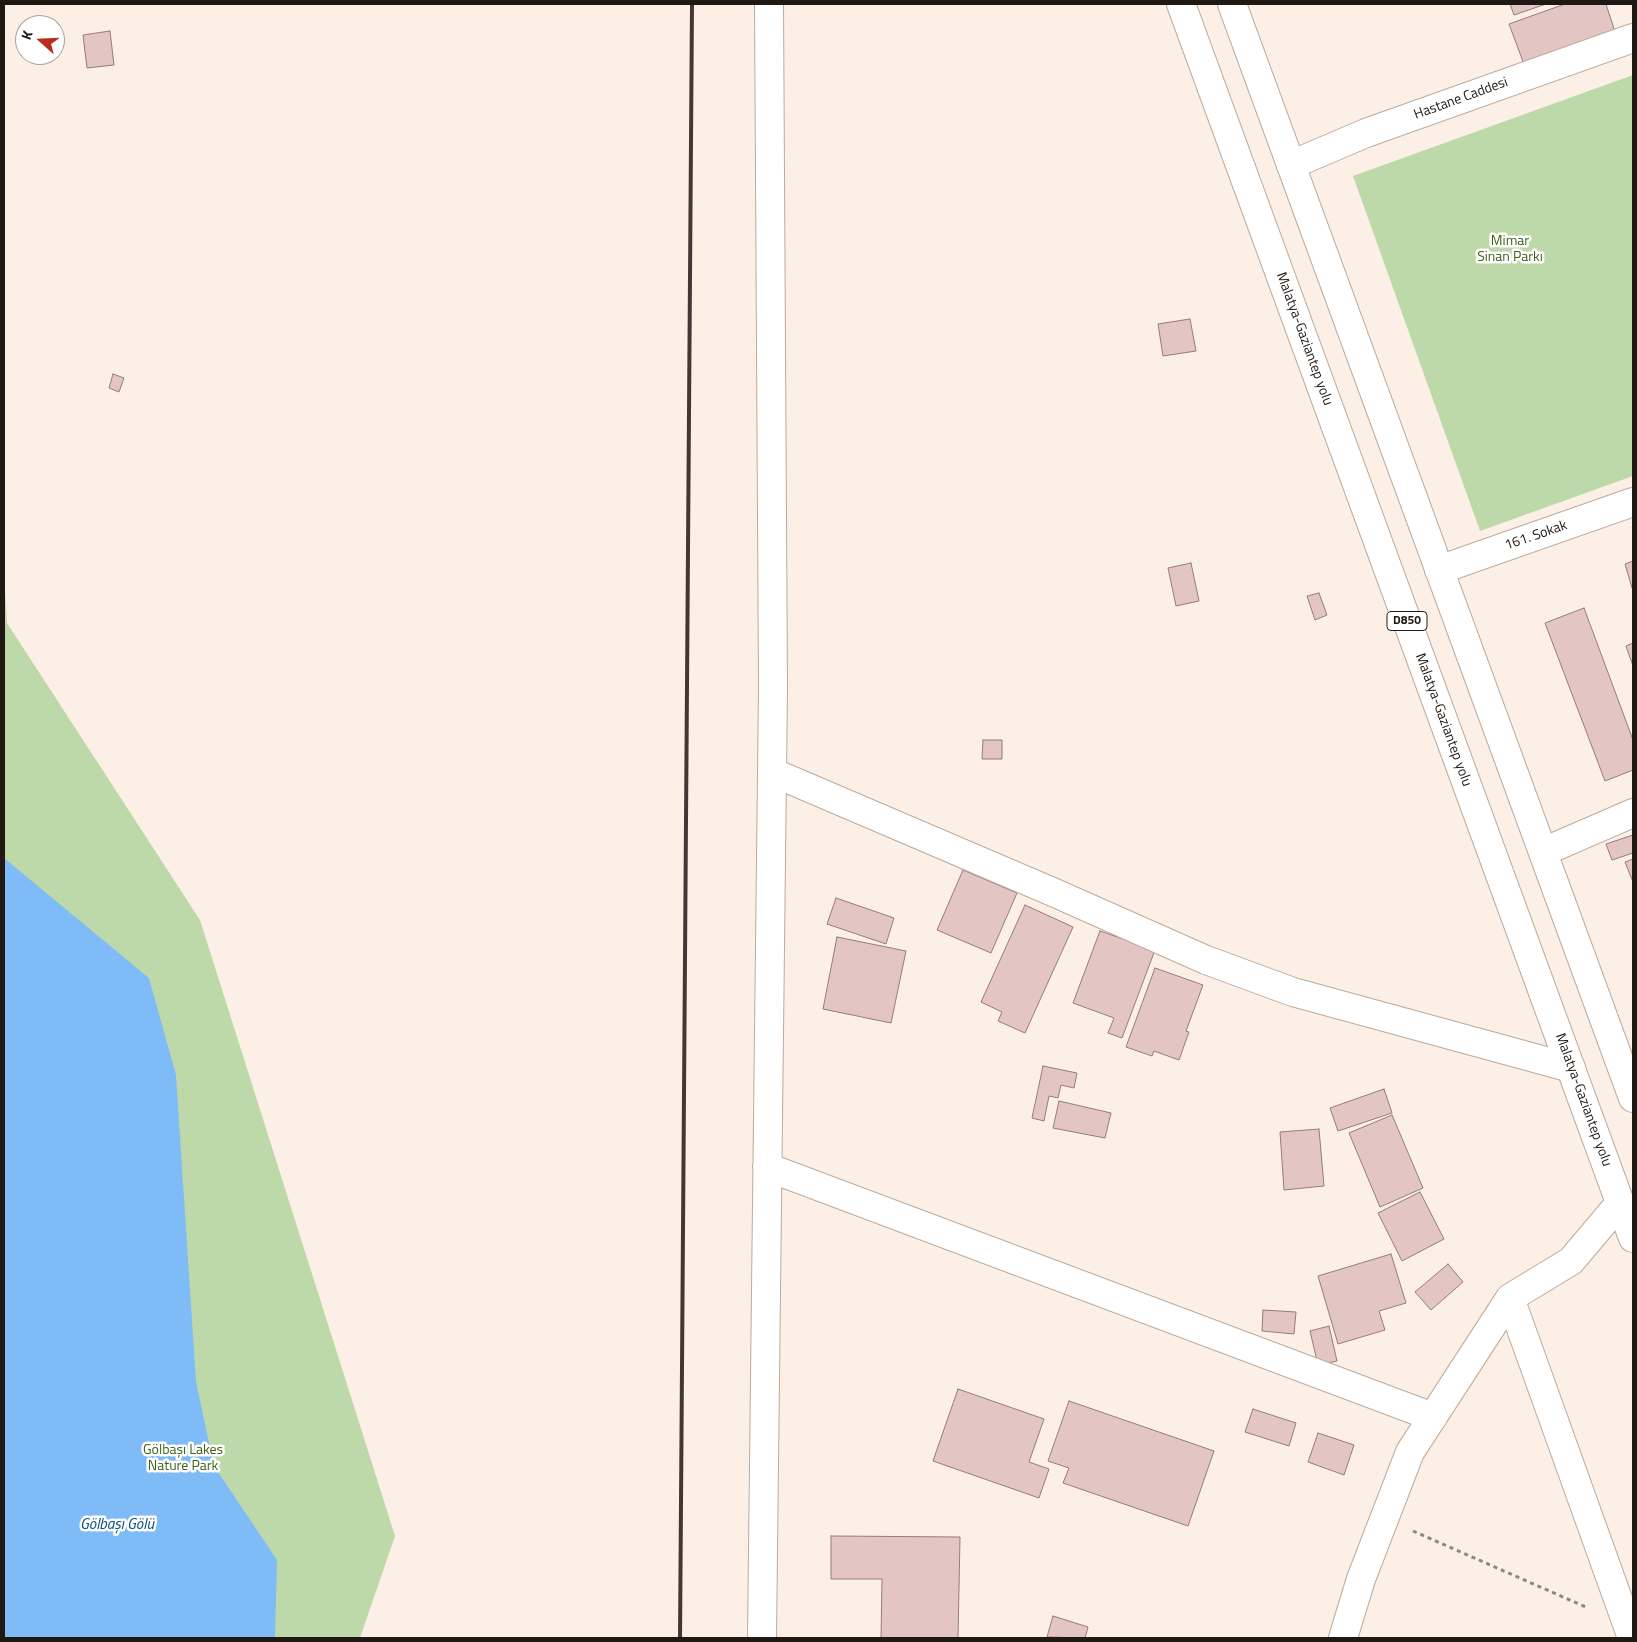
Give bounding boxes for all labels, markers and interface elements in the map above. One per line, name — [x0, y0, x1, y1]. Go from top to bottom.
north arrow — [15, 15, 65, 65]
text: K — [15, 28, 38, 43]
street label: Hastane Caddesi — [1412, 74, 1510, 124]
park label: Mimar Sinan Parkı — [1477, 234, 1543, 266]
street label: Malatya-Gaziantep yolu — [1272, 270, 1336, 408]
street label: 161. Sokak — [1503, 517, 1569, 555]
road number: D850 — [1387, 612, 1427, 630]
street label: Malatya-Gaziantep yolu — [1411, 651, 1475, 789]
street label: Malatya-Gaziantep yolu — [1551, 1031, 1615, 1169]
park label: Gölbaşı Lakes Nature Park — [143, 1443, 223, 1475]
water label: Gölbaşı Gölü — [80, 1516, 154, 1534]

